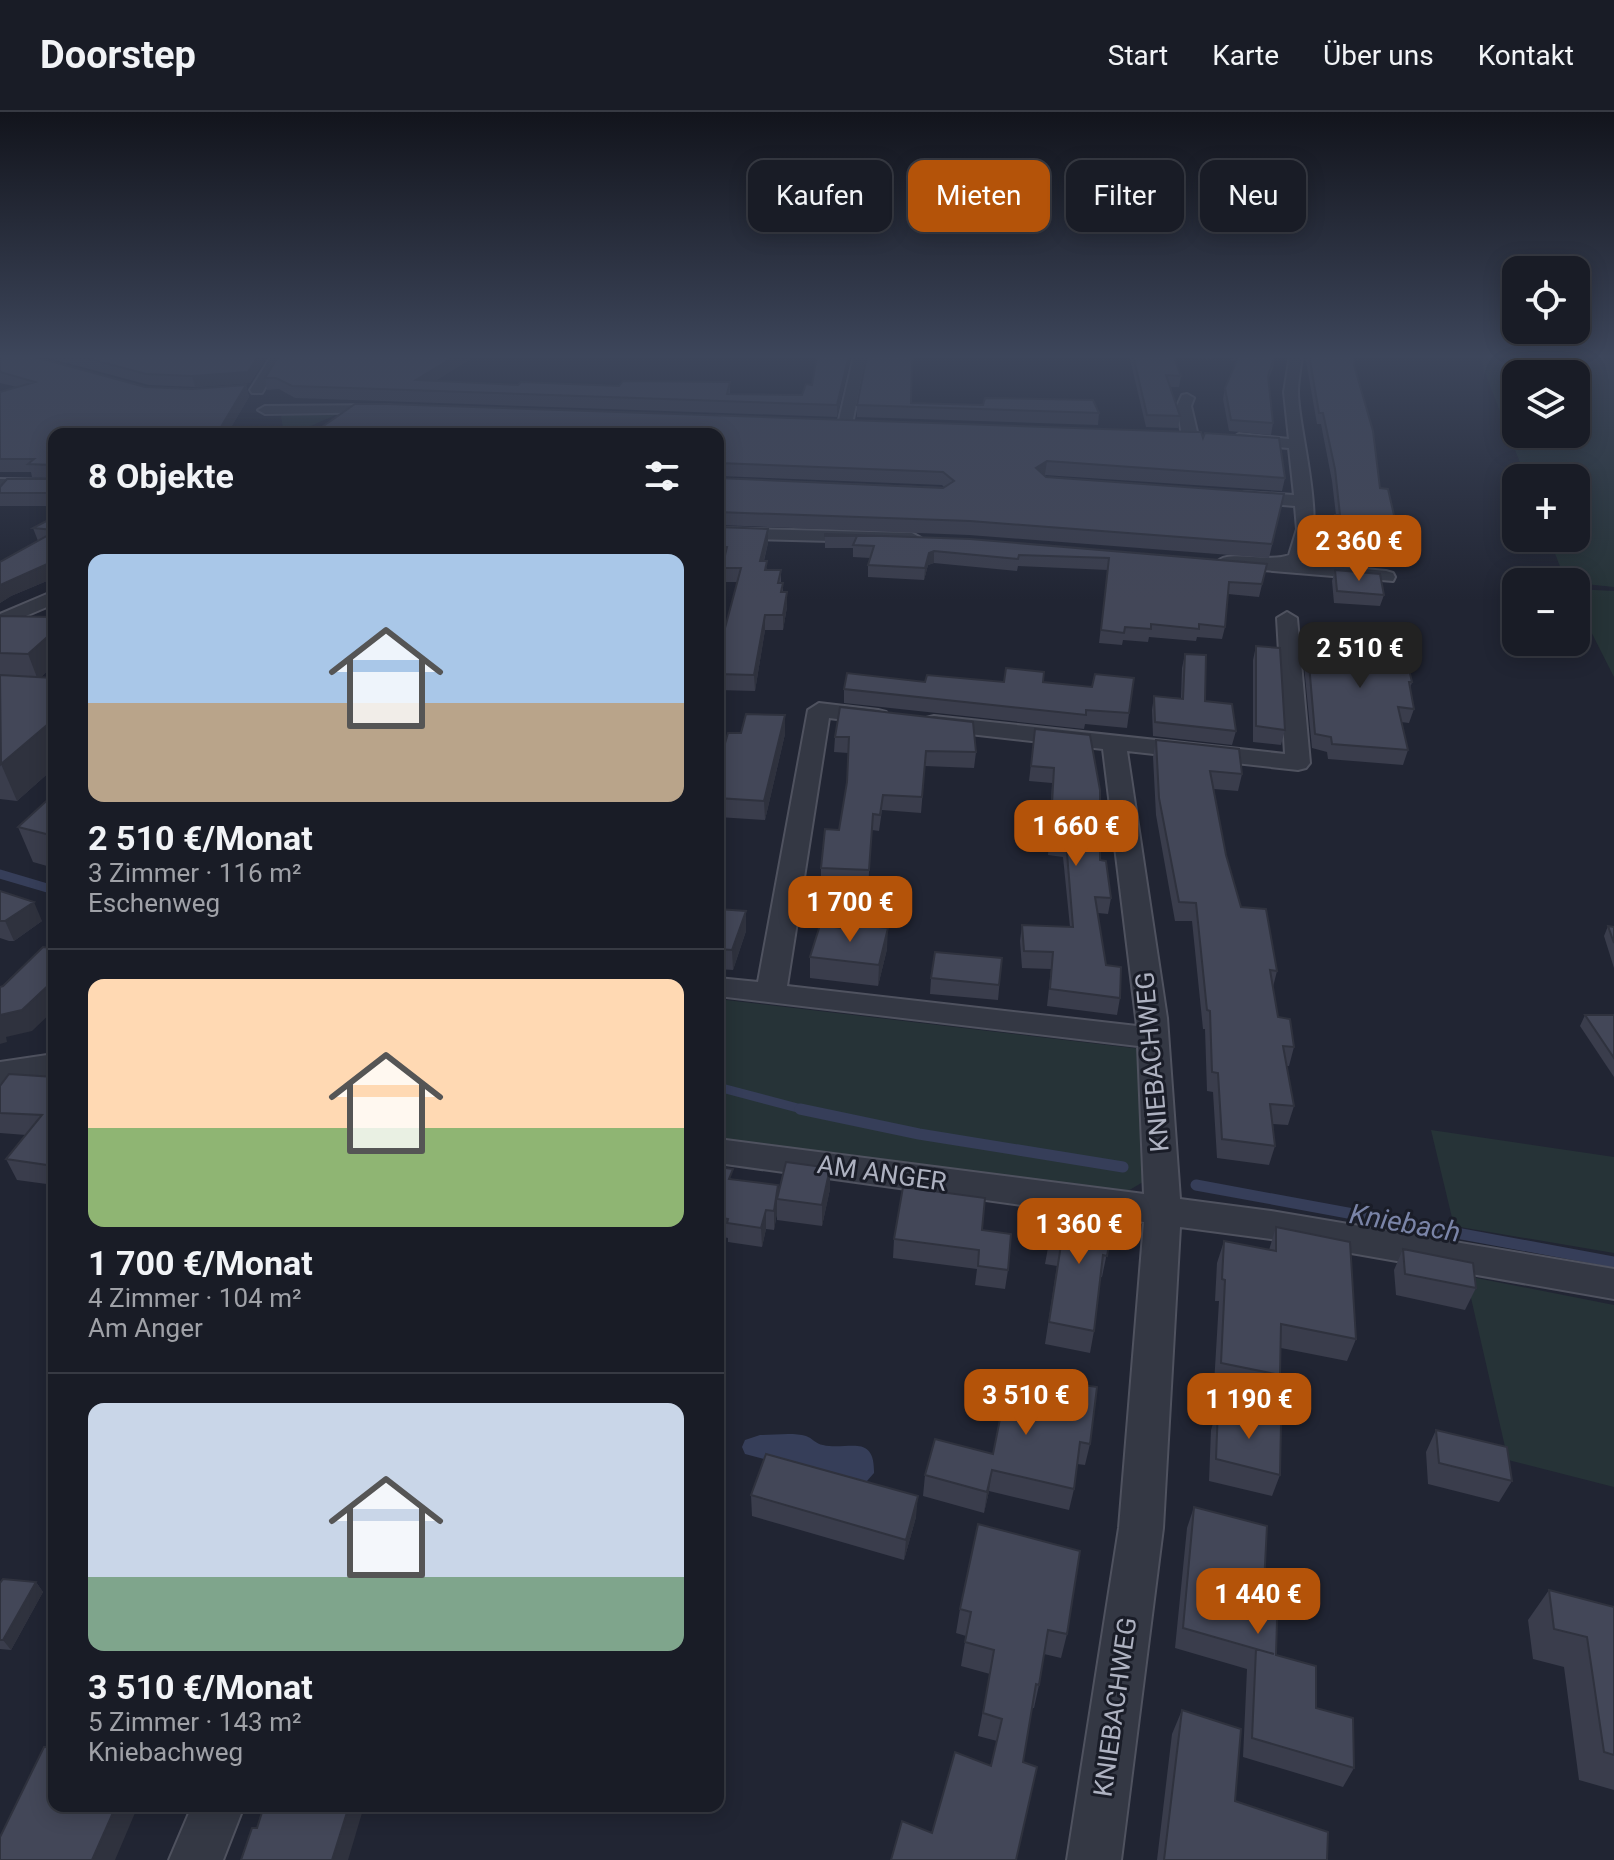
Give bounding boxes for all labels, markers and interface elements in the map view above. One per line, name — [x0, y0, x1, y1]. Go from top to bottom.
text: Doorstep — [40, 33, 196, 77]
text: Start — [1108, 39, 1168, 72]
text: Karte — [1212, 39, 1279, 72]
text: Über uns — [1323, 39, 1434, 72]
text: Kontakt — [1478, 39, 1574, 72]
chip: Kaufen — [748, 160, 892, 232]
chip: Mieten — [908, 160, 1050, 232]
chip: Filter — [1066, 160, 1184, 232]
chip: Neu — [1200, 160, 1306, 232]
map controls — [1502, 256, 1590, 656]
button: locate — [1502, 256, 1590, 344]
button: layers — [1502, 360, 1590, 448]
icon: filters — [640, 454, 684, 498]
text: 8 Objekte — [88, 456, 234, 496]
button: + — [1502, 464, 1590, 552]
pin: 2 360 € — [1285, 515, 1433, 583]
text: 2 360 € — [1315, 526, 1403, 556]
button: − — [1502, 568, 1590, 656]
icon: home — [314, 606, 458, 750]
pin: 2 510 € — [1286, 622, 1434, 690]
text: 2 510 € — [1316, 633, 1404, 663]
pin: 1 660 € — [1002, 800, 1150, 868]
text: 1 660 € — [1032, 811, 1120, 841]
text: 2 510 €/Monat — [88, 818, 313, 858]
text: 3 Zimmer · 116 m² — [88, 858, 301, 888]
pin: 1 700 € — [776, 876, 924, 944]
text: 1 700 € — [806, 887, 894, 917]
text: Eschenweg — [88, 888, 220, 918]
street label: KNIEBACHWEG — [1129, 971, 1175, 1153]
icon: home — [314, 1031, 458, 1175]
street label: AM ANGER — [815, 1149, 949, 1197]
water label: Kniebach — [1347, 1197, 1463, 1249]
pin: 1 360 € — [1005, 1198, 1153, 1266]
text: 1 360 € — [1035, 1209, 1123, 1239]
text: 1 700 €/Monat — [88, 1243, 313, 1283]
text: 4 Zimmer · 104 m² — [88, 1283, 301, 1313]
text: Am Anger — [88, 1313, 203, 1343]
pin: 3 510 € — [952, 1369, 1100, 1437]
pin: 1 190 € — [1175, 1373, 1323, 1441]
text: 3 510 € — [982, 1380, 1070, 1410]
text: 1 190 € — [1205, 1384, 1293, 1414]
icon: home — [314, 1455, 458, 1599]
pin: 1 440 € — [1184, 1568, 1332, 1636]
text: 1 440 € — [1214, 1579, 1302, 1609]
street label: KNIEBACHWEG — [1088, 1615, 1142, 1799]
text: 3 510 €/Monat — [88, 1667, 313, 1707]
text: 5 Zimmer · 143 m² — [88, 1707, 301, 1737]
text: Kniebachweg — [88, 1737, 243, 1767]

